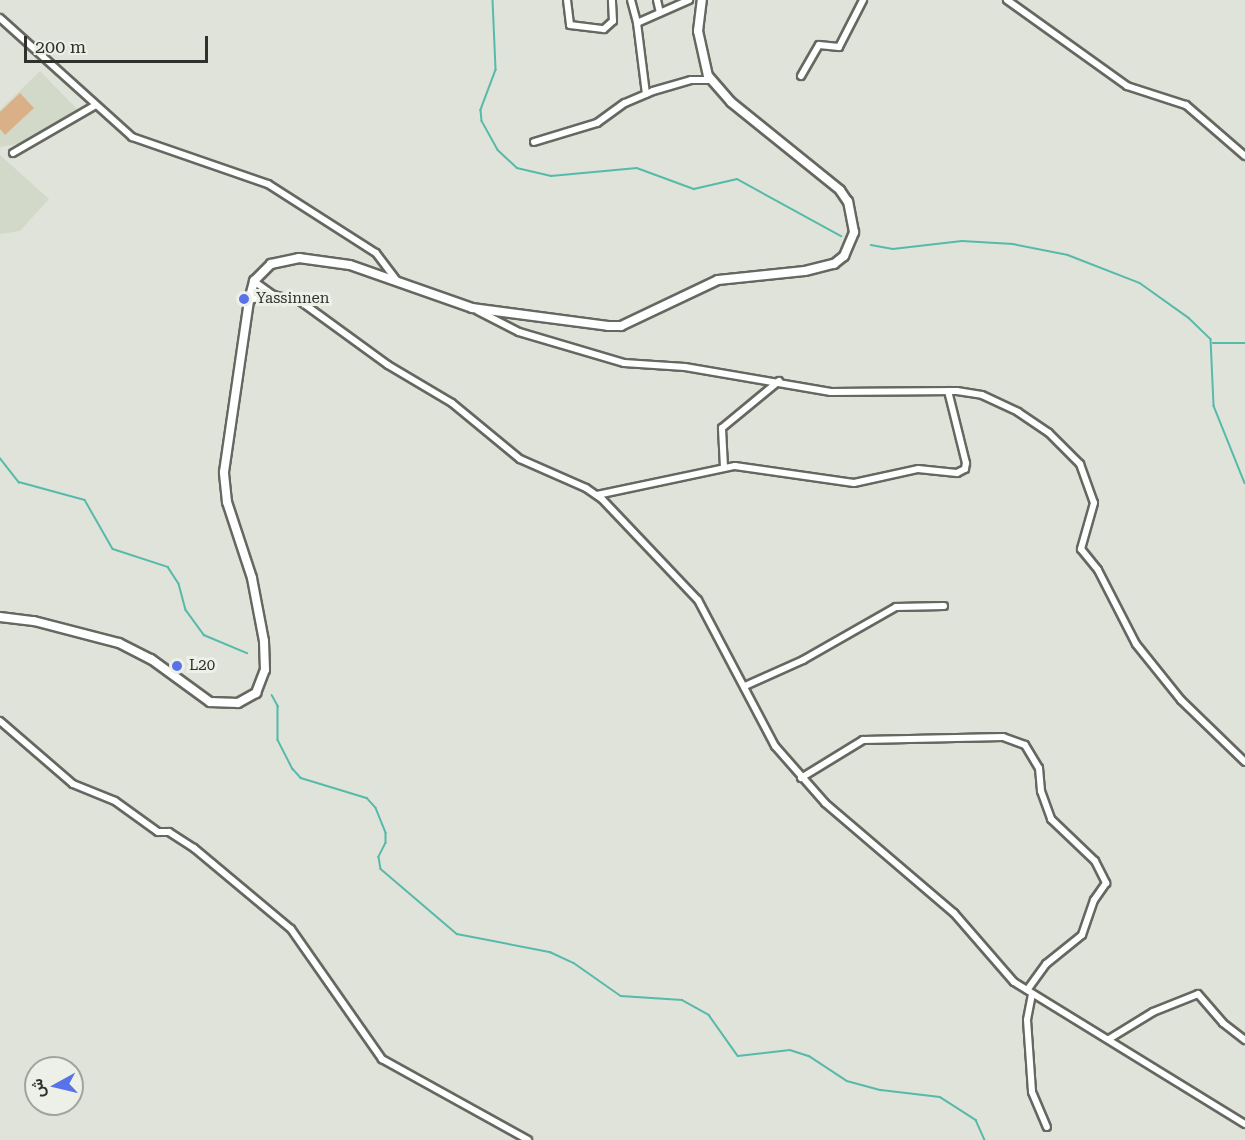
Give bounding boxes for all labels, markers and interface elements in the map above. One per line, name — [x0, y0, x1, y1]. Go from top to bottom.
scale bar — [27, 24, 212, 62]
text: 200 m — [35, 36, 86, 57]
place label: Yassinnen — [256, 290, 329, 308]
marker: Yassinnen — [237, 292, 251, 306]
place label: L20 — [189, 657, 215, 675]
marker: L20 — [170, 659, 184, 673]
north arrow — [24, 1056, 84, 1116]
text: ش — [27, 1077, 48, 1099]

